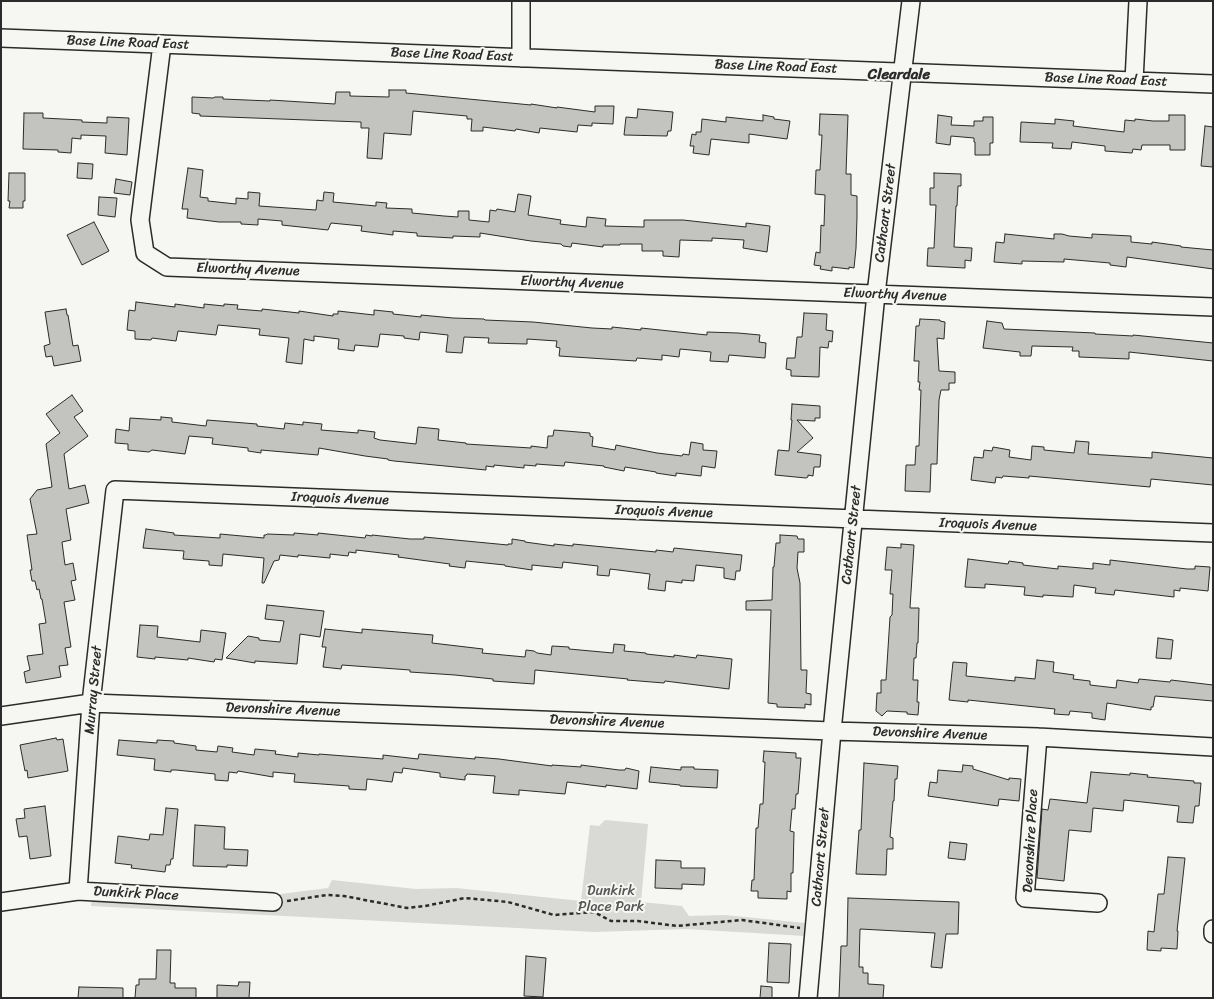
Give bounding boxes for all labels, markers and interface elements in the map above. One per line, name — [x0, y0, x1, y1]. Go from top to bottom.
street label: Base Line Road East — [66, 32, 190, 54]
street label: Base Line Road East — [390, 44, 514, 66]
street label: Base Line Road East — [714, 56, 838, 78]
district label: Cleardale — [868, 66, 930, 84]
street label: Base Line Road East — [1044, 69, 1168, 91]
street label: Cathcart Street — [872, 163, 900, 263]
street label: Elworthy Avenue — [196, 260, 300, 280]
street label: Elworthy Avenue — [520, 273, 624, 293]
street label: Elworthy Avenue — [843, 285, 947, 305]
street label: Cathcart Street — [838, 485, 866, 585]
street label: Iroquois Avenue — [291, 489, 389, 509]
street label: Iroquois Avenue — [615, 502, 713, 522]
street label: Iroquois Avenue — [939, 515, 1037, 535]
street label: Murray Street — [82, 645, 106, 735]
street label: Devonshire Avenue — [225, 700, 341, 720]
street label: Devonshire Avenue — [549, 712, 665, 732]
street label: Devonshire Avenue — [872, 724, 988, 744]
street label: Devonshire Place — [1020, 789, 1042, 893]
street label: Cathcart Street — [808, 807, 834, 907]
street label: Dunkirk Place — [93, 883, 179, 905]
park label: Dunkirk Place Park — [578, 883, 644, 916]

